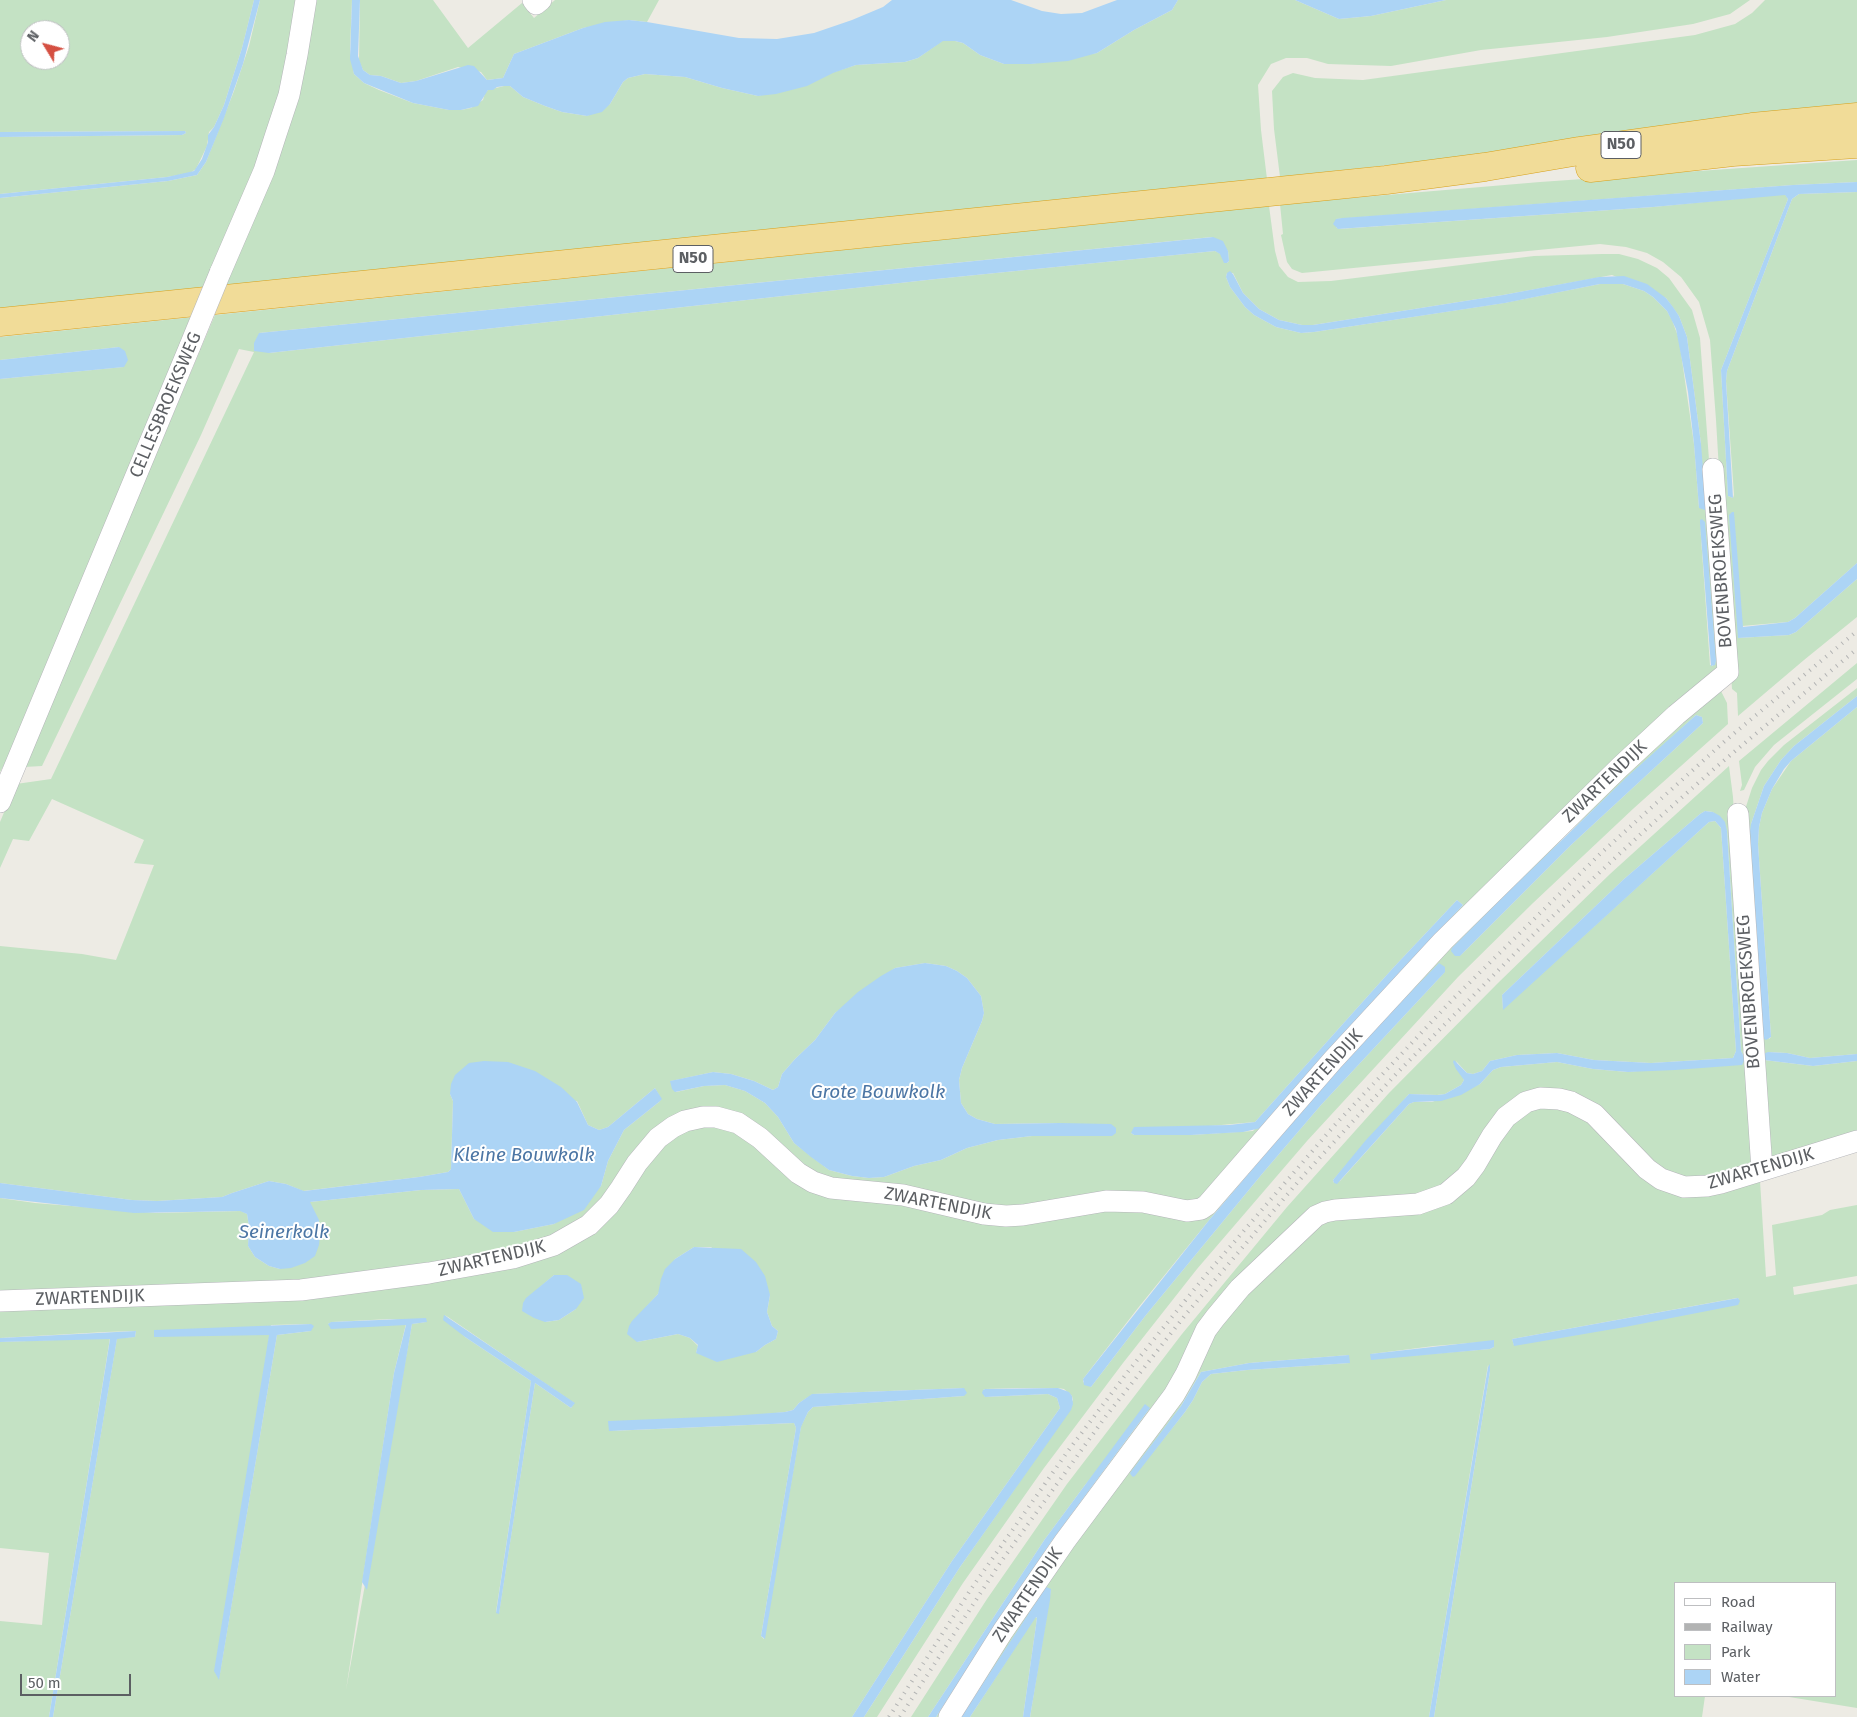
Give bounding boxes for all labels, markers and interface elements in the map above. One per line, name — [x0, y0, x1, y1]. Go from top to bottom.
north arrow — [20, 20, 70, 70]
text: N — [24, 27, 43, 45]
road number: N50 — [1601, 132, 1641, 158]
road number: N50 — [673, 245, 713, 272]
street label: CELLESBROEKSWEG — [126, 329, 206, 481]
street label: BOVENBROEKSWEG — [1705, 493, 1737, 649]
street label: ZWARTENDIJK — [1558, 736, 1652, 828]
street label: BOVENBROEKSWEG — [1733, 914, 1765, 1070]
street label: ZWARTENDIJK — [1278, 1025, 1368, 1121]
water label: Grote Bouwkolk — [811, 1082, 945, 1104]
street label: ZWARTENDIJK — [1705, 1144, 1817, 1194]
water label: Kleine Bouwkolk — [453, 1145, 595, 1167]
street label: ZWARTENDIJK — [882, 1183, 994, 1225]
water label: Seinerkolk — [239, 1222, 329, 1244]
street label: ZWARTENDIJK — [436, 1236, 548, 1282]
street label: ZWARTENDIJK — [35, 1285, 145, 1311]
street label: ZWARTENDIJK — [988, 1544, 1068, 1646]
legend — [1674, 1582, 1837, 1697]
text: Road — [1721, 1593, 1756, 1611]
text: Railway — [1721, 1618, 1773, 1636]
text: Park — [1721, 1643, 1751, 1661]
scale bar — [22, 1664, 134, 1696]
text: Water — [1721, 1668, 1760, 1686]
text: 50 m — [28, 1674, 61, 1692]

